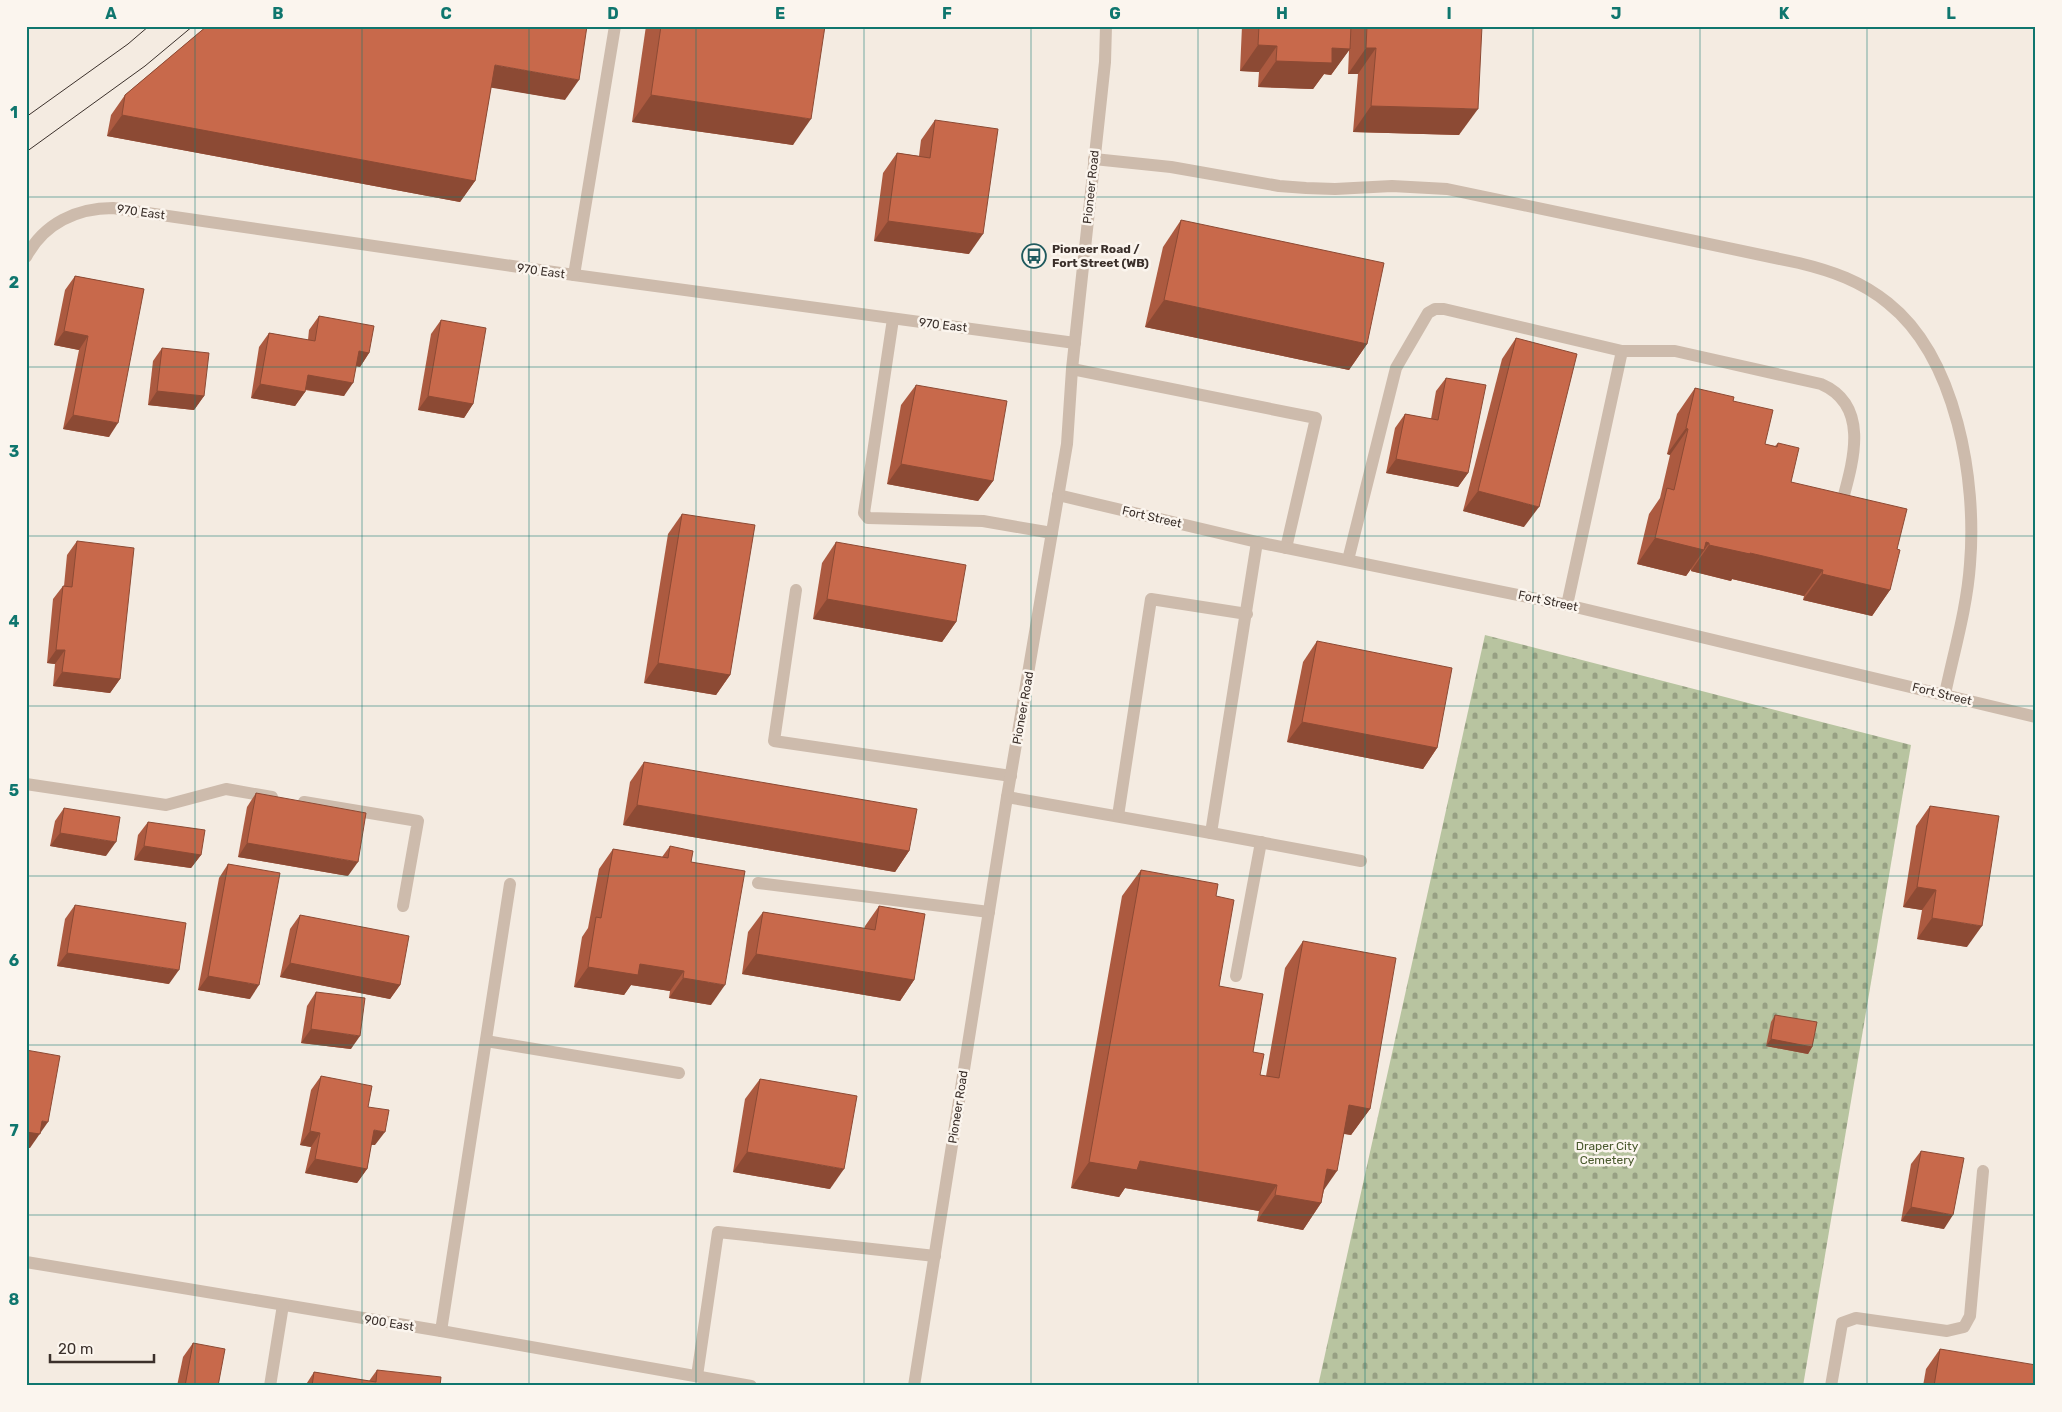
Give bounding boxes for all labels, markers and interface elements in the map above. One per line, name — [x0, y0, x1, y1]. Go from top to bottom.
text: A — [105, 4, 117, 23]
text: B — [272, 4, 284, 23]
text: C — [440, 4, 452, 23]
text: D — [607, 4, 619, 23]
text: E — [775, 4, 785, 23]
text: F — [942, 4, 952, 23]
text: G — [1109, 4, 1121, 23]
text: H — [1276, 4, 1288, 23]
text: I — [1446, 4, 1452, 23]
text: J — [1611, 4, 1621, 23]
text: K — [1779, 4, 1790, 23]
text: L — [1946, 4, 1956, 23]
text: 1 — [10, 103, 18, 122]
street label: Pioneer Road — [1080, 150, 1102, 224]
street label: 970 East — [116, 202, 166, 222]
place label: Pioneer Road / Fort Street (WB) — [1052, 242, 1149, 270]
bus stop icon: Pioneer Road / Fort Street (WB) — [1021, 243, 1047, 269]
street label: 970 East — [516, 261, 566, 281]
text: 2 — [9, 273, 19, 292]
street label: 970 East — [918, 315, 968, 335]
text: 3 — [9, 442, 19, 461]
street label: Fort Street — [1121, 503, 1183, 531]
street label: Fort Street — [1517, 588, 1579, 614]
text: 4 — [9, 612, 20, 631]
street label: Pioneer Road — [1010, 670, 1036, 746]
street label: Fort Street — [1911, 680, 1973, 708]
text: 5 — [9, 781, 19, 800]
text: 6 — [9, 951, 19, 970]
street label: Pioneer Road — [945, 1069, 971, 1145]
text: 7 — [9, 1121, 19, 1140]
park label: Draper City Cemetery — [1576, 1139, 1639, 1167]
text: 8 — [9, 1290, 20, 1309]
street label: 900 East — [363, 1312, 415, 1334]
scale bar — [50, 1332, 154, 1364]
text: 20 m — [58, 1340, 93, 1358]

